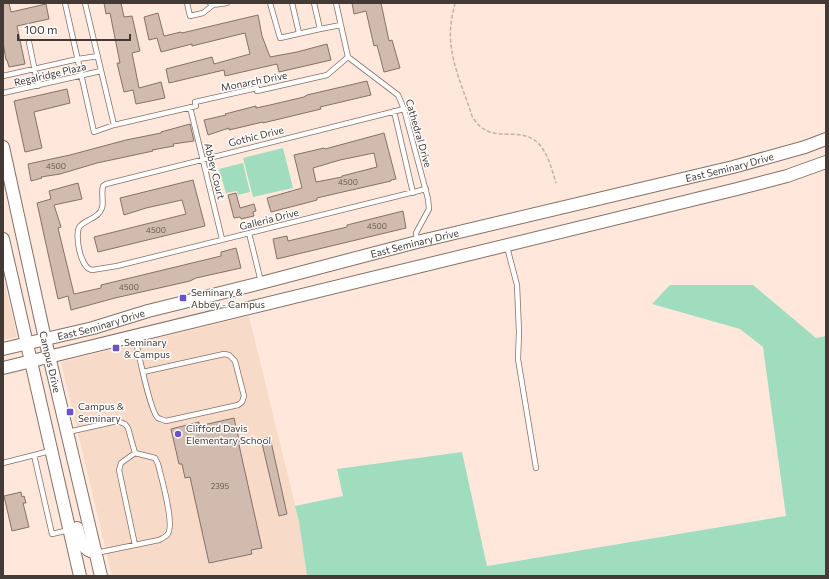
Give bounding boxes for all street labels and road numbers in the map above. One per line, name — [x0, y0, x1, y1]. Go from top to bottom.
street label: Regalridge Plaza — [13, 60, 87, 88]
street label: Monarch Drive — [220, 69, 288, 93]
street label: Cathedral Drive — [403, 97, 435, 169]
street label: Gothic Drive — [227, 123, 285, 149]
street label: Abbey Court — [202, 142, 228, 200]
street label: East Seminary Drive — [684, 150, 775, 184]
street label: Galleria Drive — [238, 206, 300, 232]
street label: East Seminary Drive — [369, 226, 460, 260]
street label: East Seminary Drive — [56, 306, 146, 342]
street label: Campus Drive — [37, 330, 63, 394]

